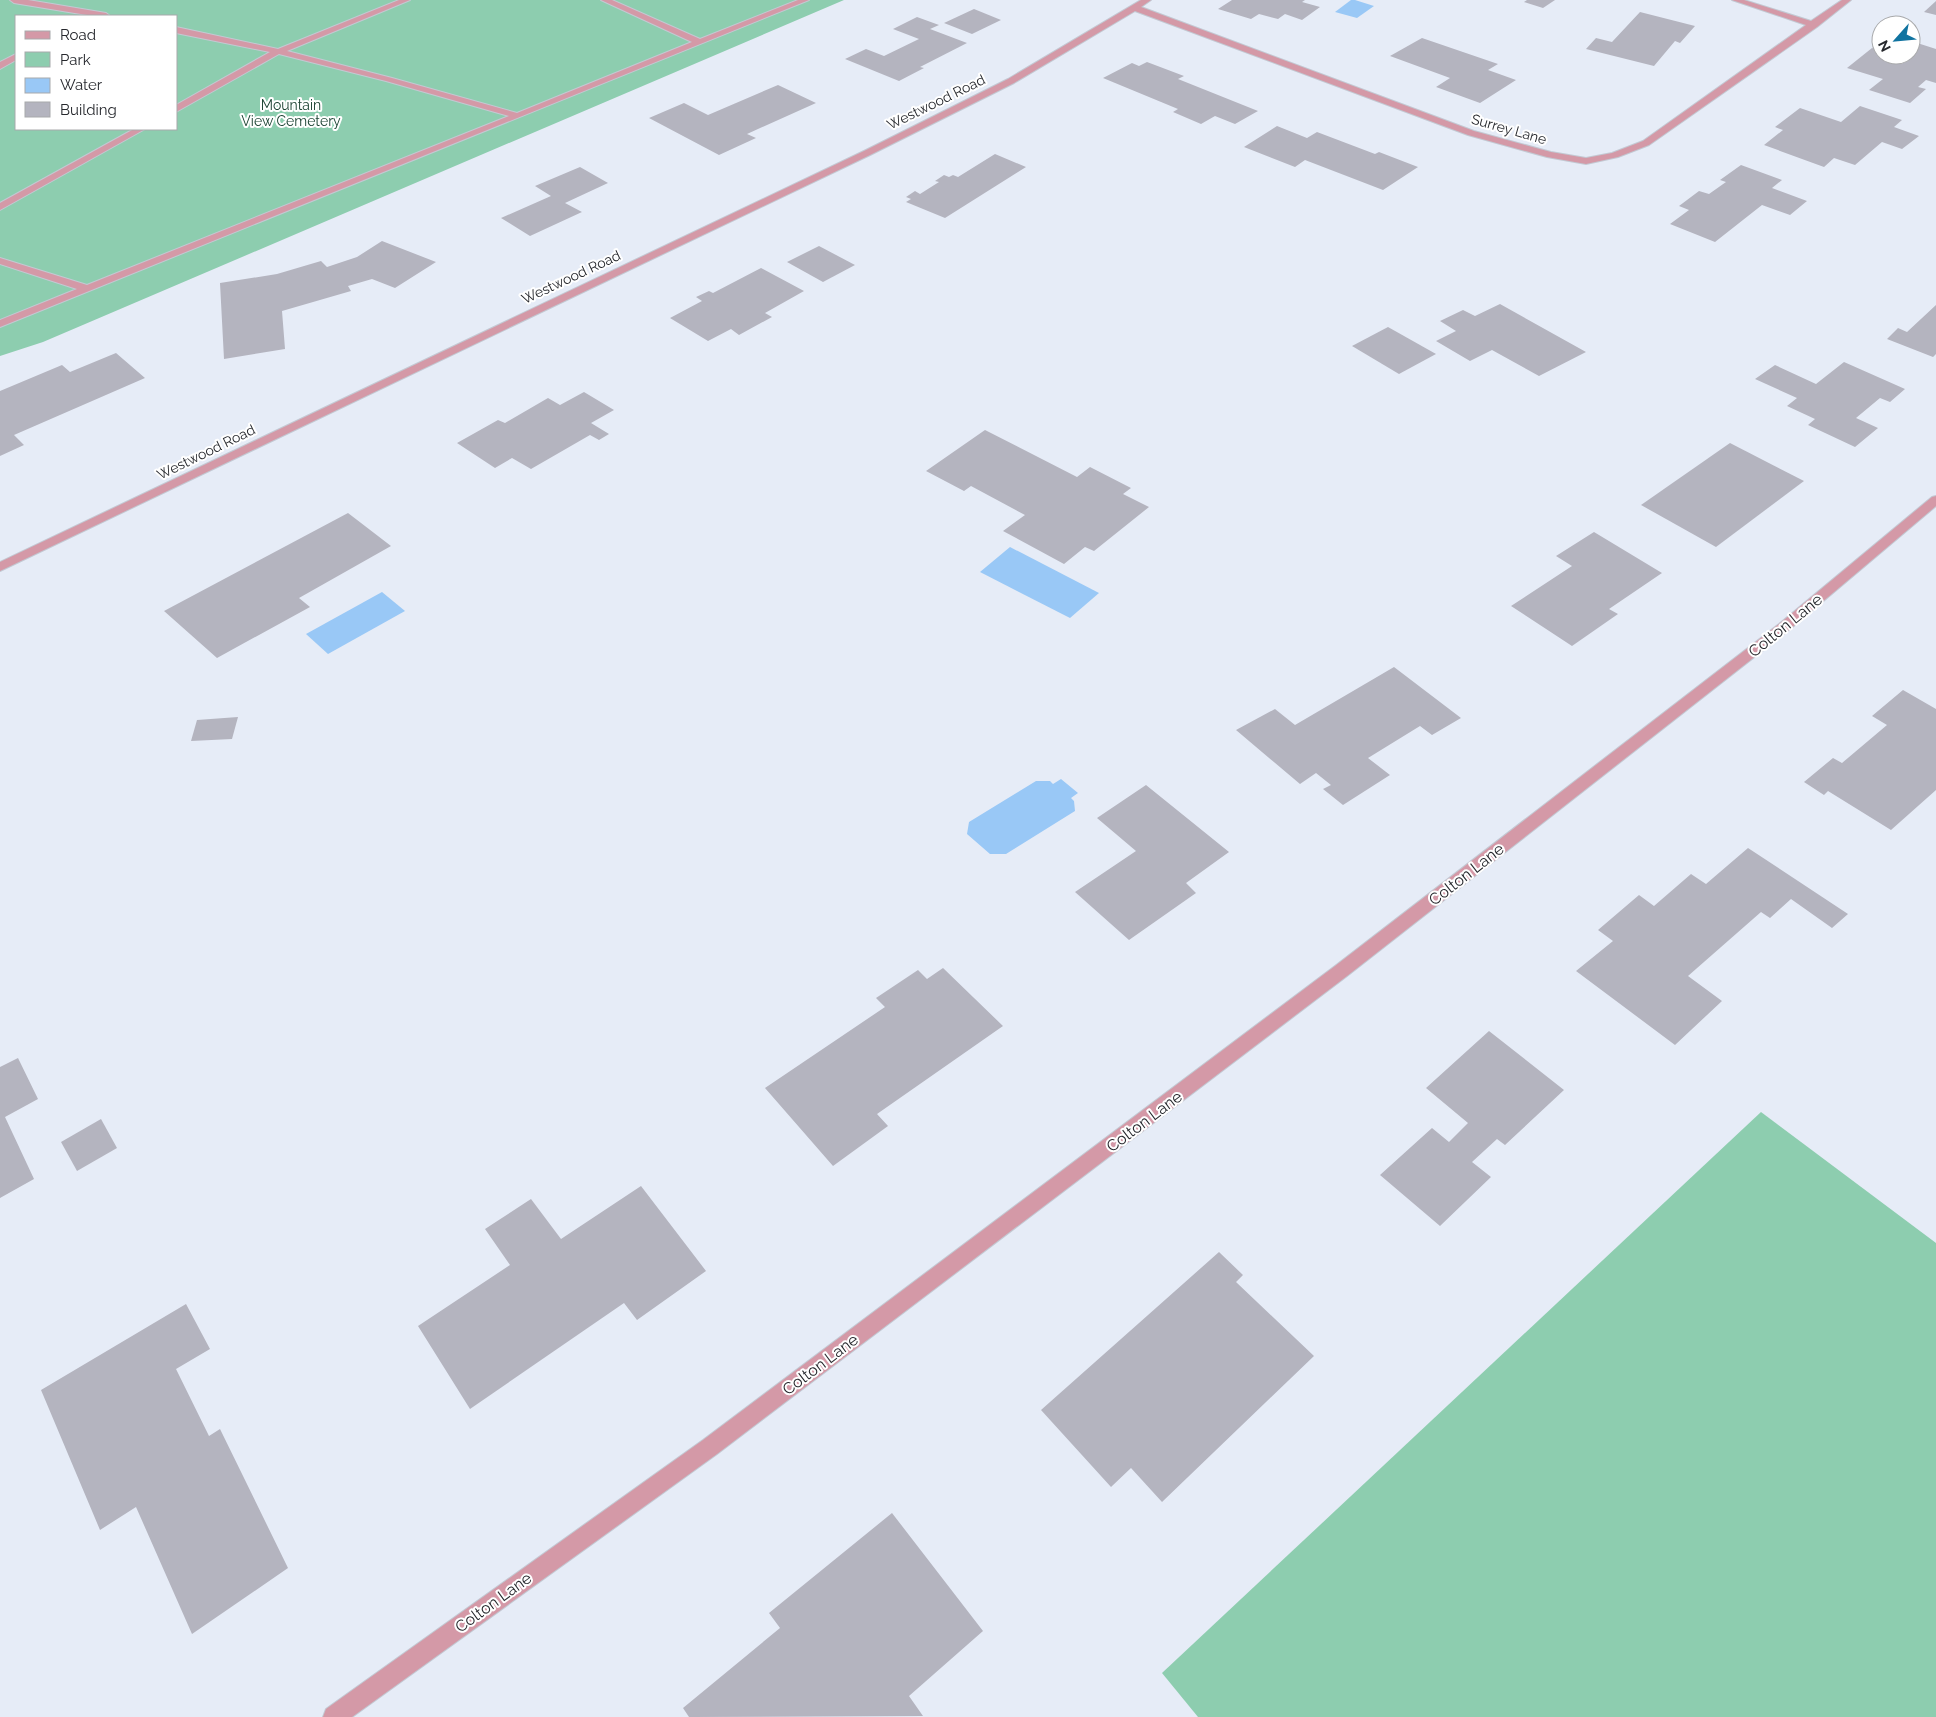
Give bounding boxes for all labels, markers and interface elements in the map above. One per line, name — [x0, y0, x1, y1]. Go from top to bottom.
legend — [15, 15, 178, 130]
north arrow — [1871, 15, 1921, 65]
text: Road — [60, 26, 96, 44]
text: N — [1875, 38, 1894, 54]
text: Park — [60, 51, 91, 69]
street label: Westwood Road — [884, 71, 988, 133]
text: Water — [60, 76, 103, 94]
park label: Mountain View Cemetery — [241, 97, 341, 129]
text: Building — [60, 101, 117, 119]
street label: Surrey Lane — [1470, 111, 1548, 147]
street label: Westwood Road — [519, 247, 623, 307]
street label: Westwood Road — [154, 421, 258, 483]
street label: Colton Lane — [1744, 590, 1826, 661]
street label: Colton Lane — [1425, 839, 1508, 910]
street label: Colton Lane — [1103, 1087, 1186, 1156]
street label: Colton Lane — [779, 1330, 862, 1399]
street label: Colton Lane — [451, 1568, 535, 1636]

